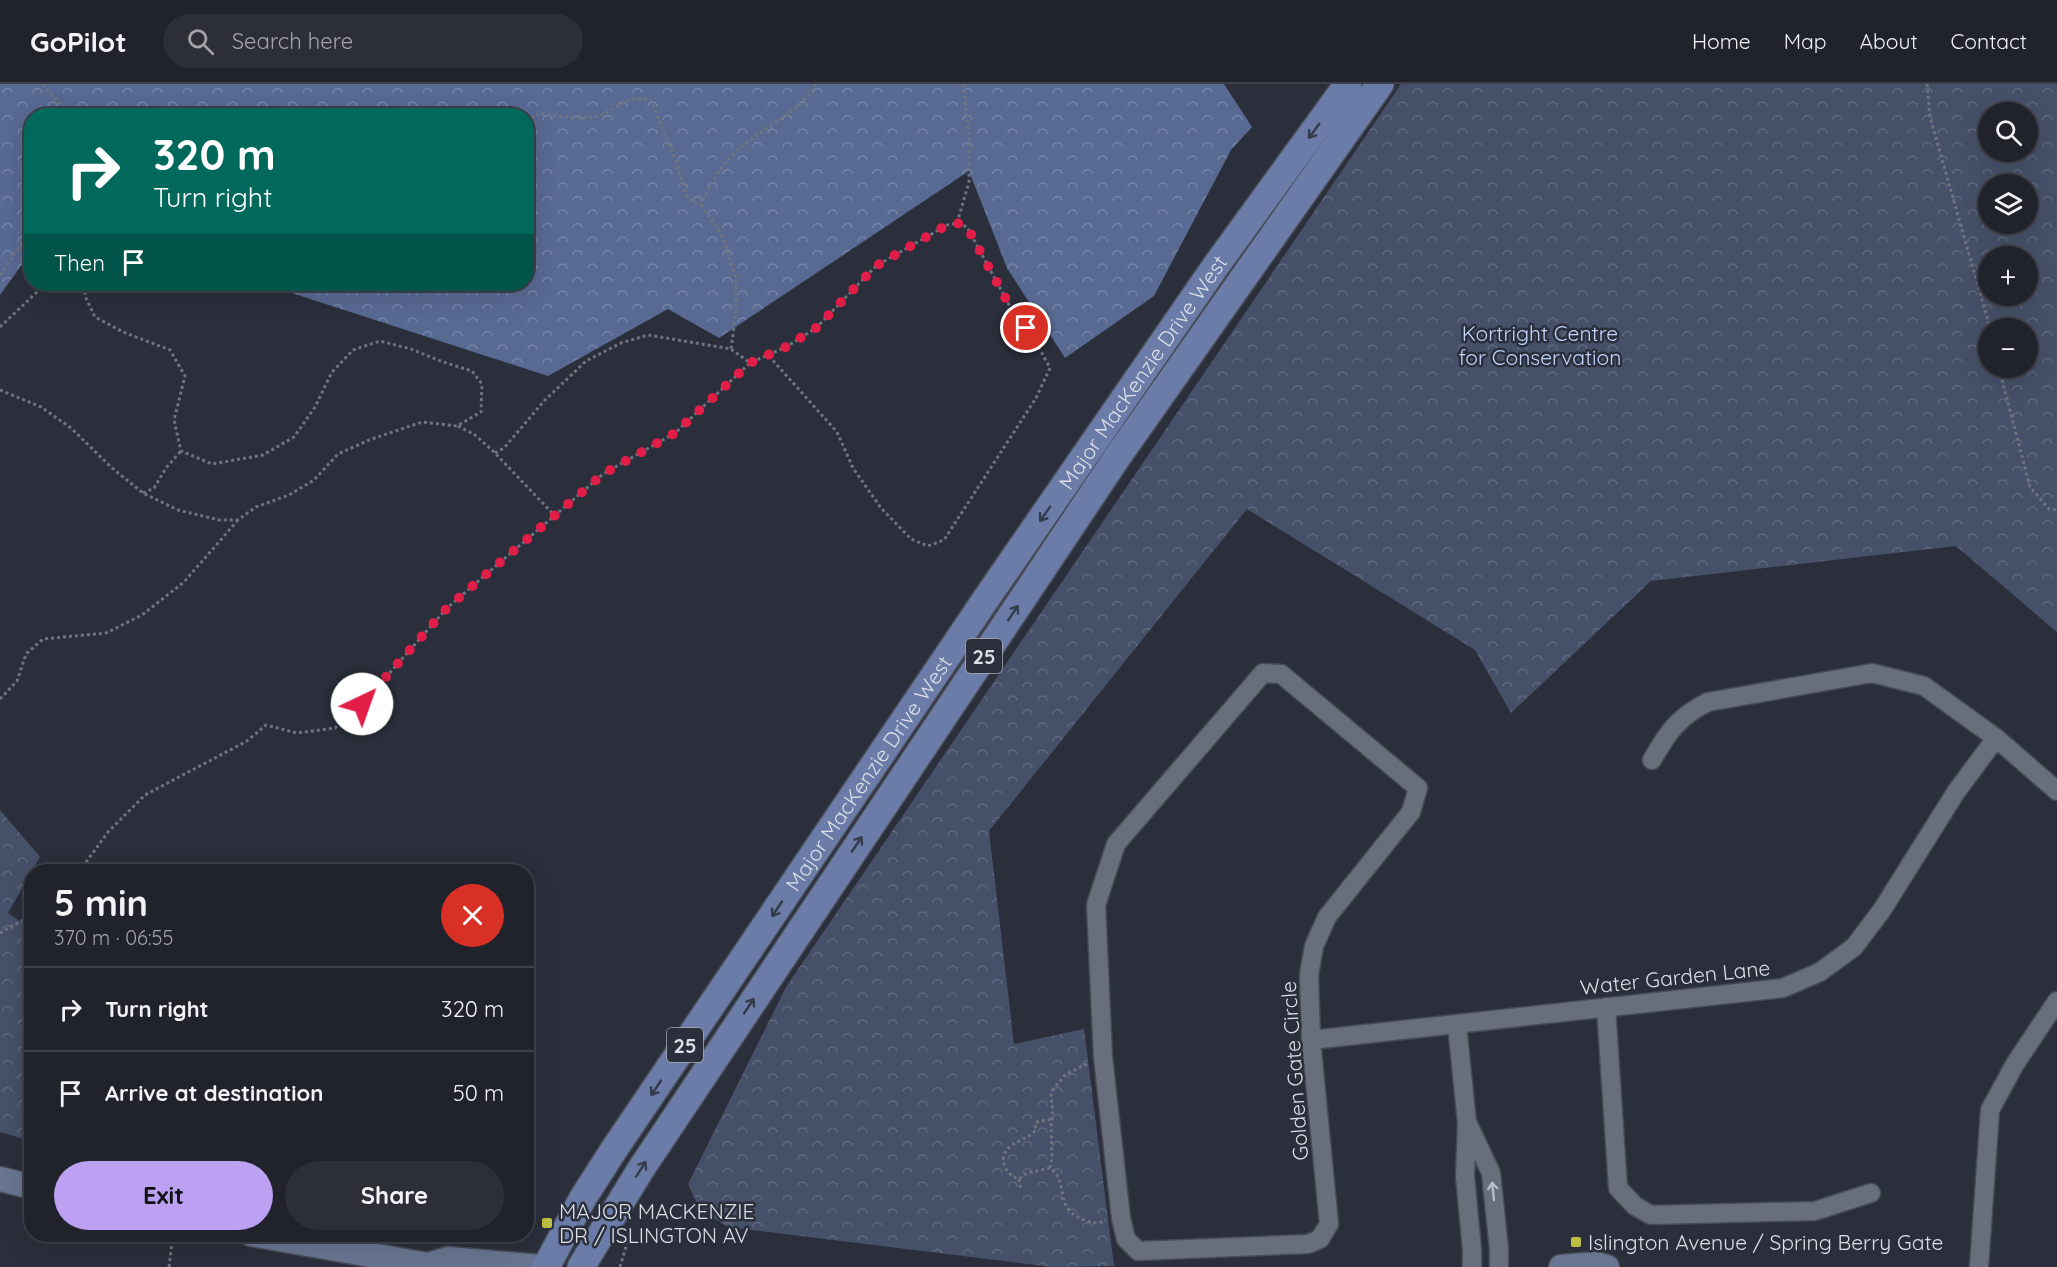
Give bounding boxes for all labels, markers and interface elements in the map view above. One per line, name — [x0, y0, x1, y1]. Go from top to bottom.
search box — [163, 14, 583, 68]
text: GoPilot — [30, 24, 127, 59]
icon: search — [184, 25, 217, 58]
text: Search here — [232, 27, 353, 55]
text: Home — [1692, 28, 1751, 54]
text: Map — [1784, 28, 1827, 54]
text: About — [1860, 28, 1918, 54]
text: Contact — [1951, 28, 2027, 54]
map controls — [1978, 102, 2038, 378]
button: search — [1978, 102, 2038, 162]
one-way arrow — [1308, 123, 1320, 139]
text: 320 m — [153, 128, 276, 181]
icon: right — [54, 132, 132, 210]
button: layers — [1978, 174, 2038, 234]
text: Turn right — [153, 180, 272, 214]
icon: arrive — [117, 246, 150, 279]
button: + — [1978, 246, 2038, 306]
text: Then — [54, 249, 105, 277]
street label: Major MacKenzie Drive West — [1053, 250, 1232, 494]
pin — [1000, 302, 1051, 353]
icon: arrive — [1009, 311, 1042, 344]
button: − — [1978, 318, 2038, 378]
park label: Kortright Centre for Conservation — [1459, 320, 1621, 370]
one-way arrow — [1039, 506, 1051, 522]
one-way arrow — [1007, 605, 1019, 621]
road number: 25 — [966, 639, 1002, 673]
street label: Major MacKenzie Drive West — [780, 651, 957, 896]
position arrow — [330, 672, 394, 736]
one-way arrow — [852, 836, 864, 853]
text: 5 min — [54, 880, 148, 925]
button: close — [441, 884, 504, 947]
one-way arrow — [771, 900, 783, 916]
text: 370 m · 06:55 — [54, 925, 173, 950]
street label: Water Garden Lane — [1579, 954, 1771, 1000]
street label: Golden Gate Circle — [1275, 980, 1313, 1162]
icon: right — [54, 993, 87, 1026]
text: Turn right — [105, 995, 209, 1023]
text: 320 m — [441, 995, 504, 1023]
one-way arrow — [743, 998, 756, 1015]
road number: 25 — [667, 1028, 703, 1062]
icon: arrive — [54, 1077, 87, 1110]
text: Arrive at destination — [105, 1079, 323, 1107]
text: 50 m — [453, 1079, 504, 1107]
one-way arrow — [650, 1079, 662, 1095]
button: Exit — [54, 1161, 273, 1230]
button: Share — [285, 1161, 504, 1230]
one-way arrow — [636, 1161, 648, 1178]
one-way arrow — [1487, 1182, 1498, 1201]
place label: MAJOR MACKENZIE DR / ISLINGTON AV — [559, 1198, 755, 1248]
marker: MAJOR MACKENZIE DR / ISLINGTON AV — [540, 1216, 554, 1230]
place label: Islington Avenue / Spring Berry Gate — [1588, 1229, 1943, 1255]
marker: Islington Avenue / Spring Berry Gate — [1569, 1235, 1583, 1249]

